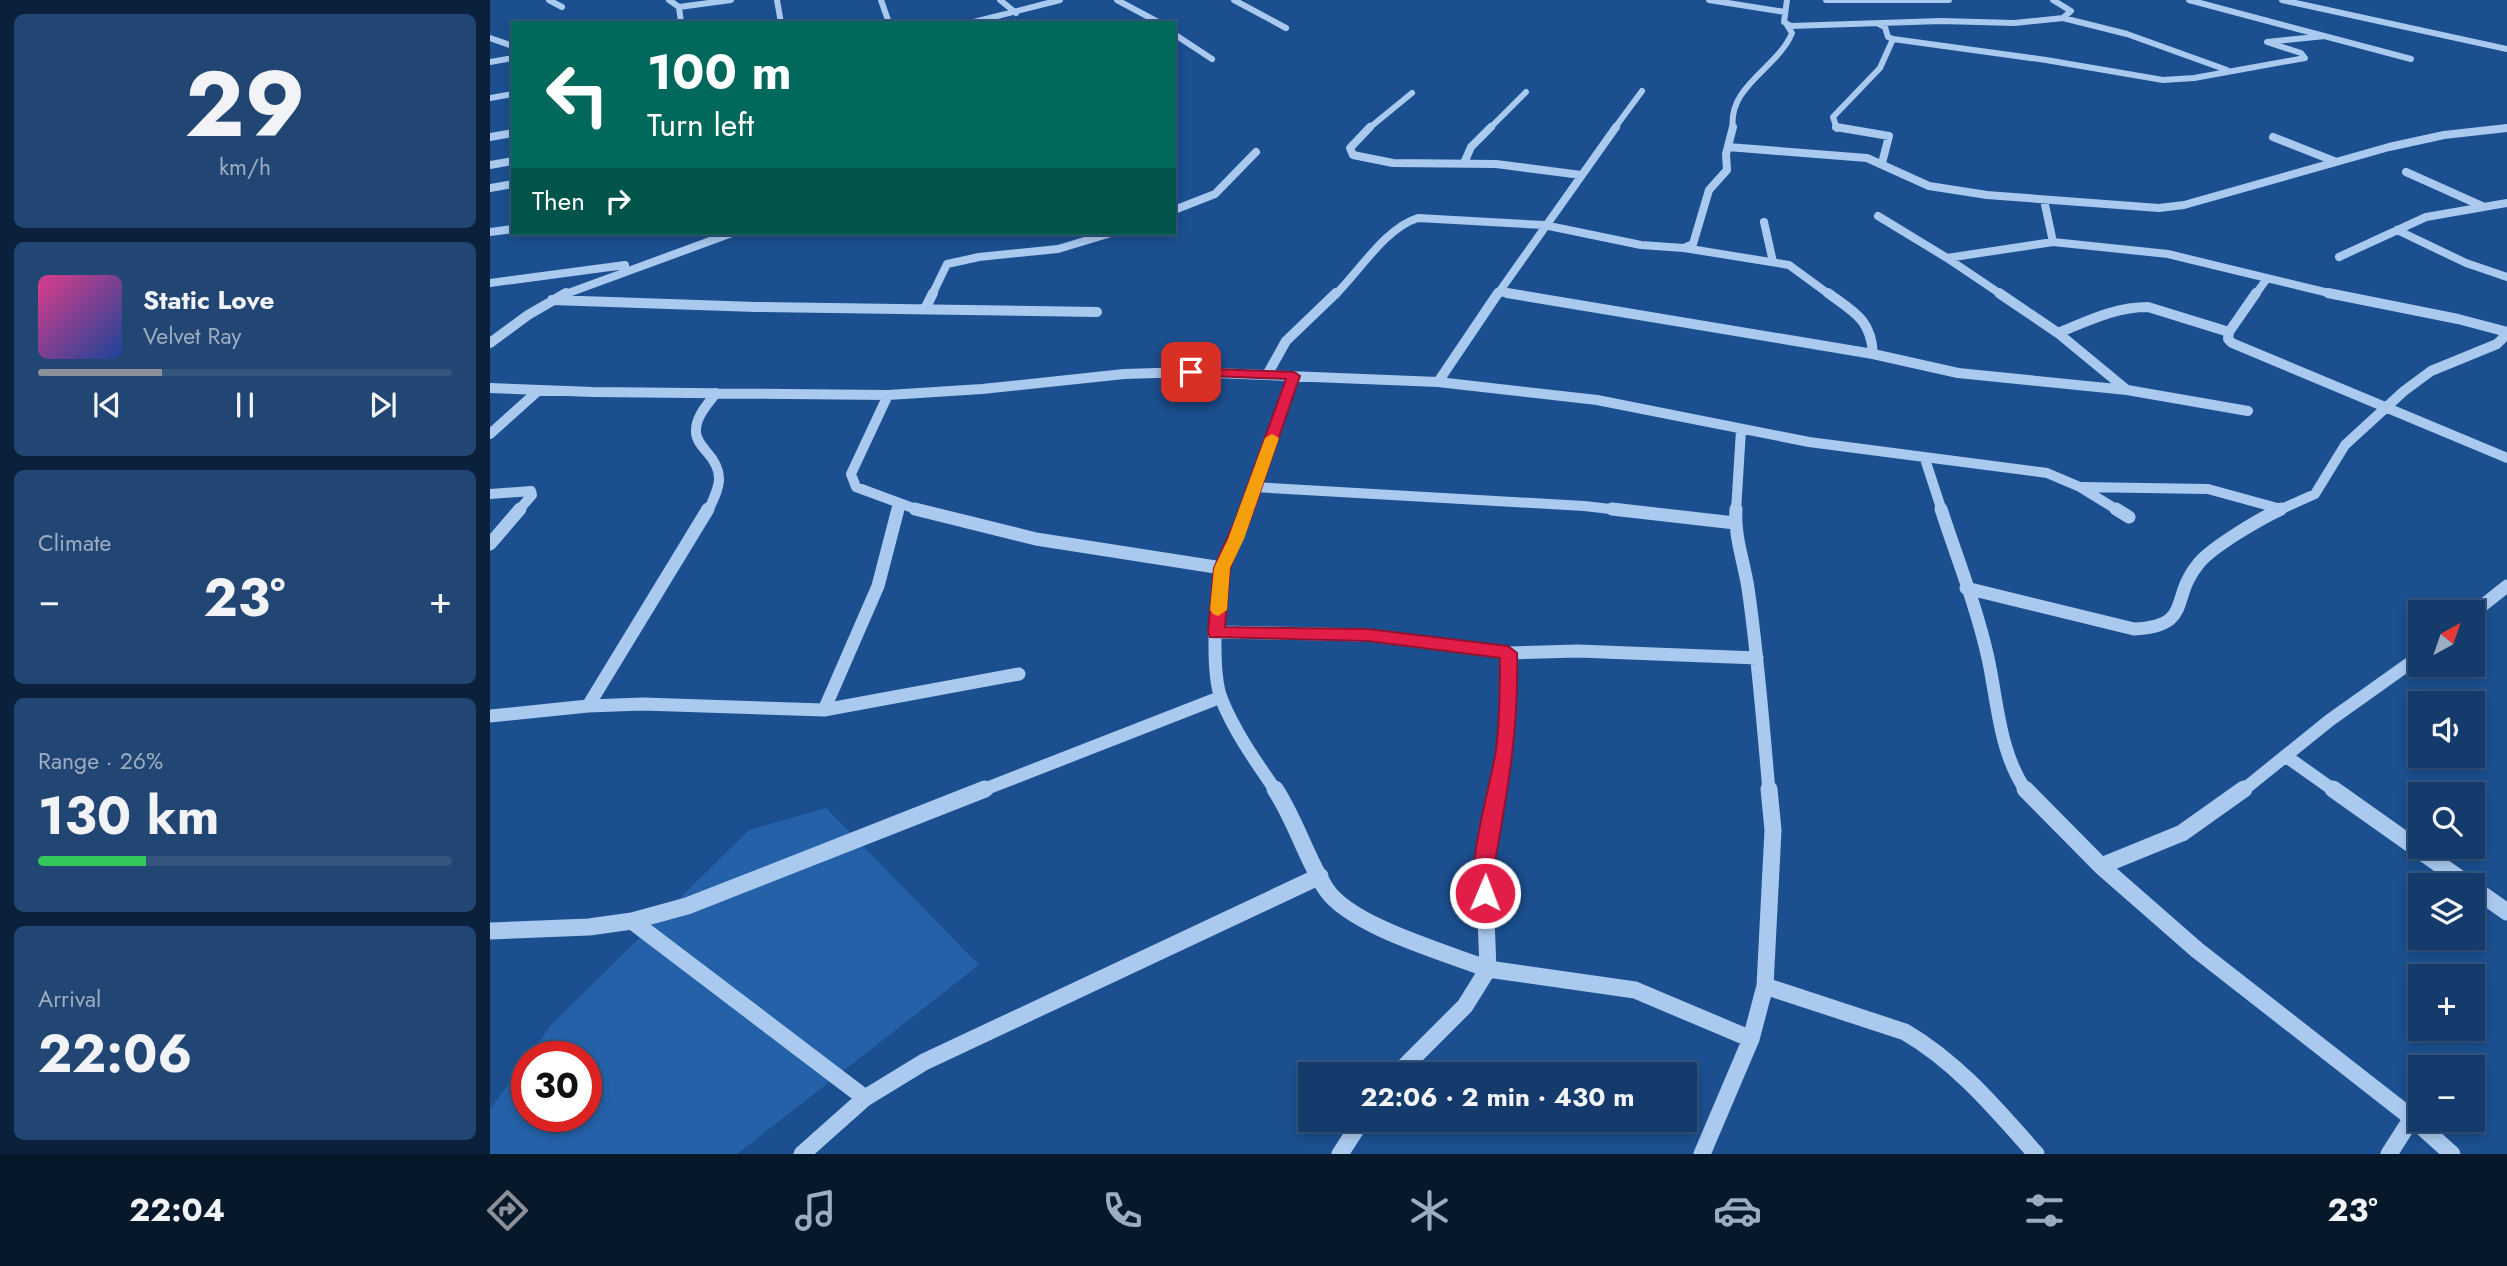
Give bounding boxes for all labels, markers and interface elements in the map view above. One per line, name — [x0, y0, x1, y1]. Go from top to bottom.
text: 100 m — [647, 37, 792, 107]
text: 29 — [185, 39, 305, 170]
icon: left — [532, 49, 623, 140]
text: Turn left — [647, 102, 754, 148]
text: km/h — [219, 150, 271, 184]
text: Then — [532, 182, 585, 220]
icon: right — [599, 182, 637, 220]
text: Static Love — [143, 281, 275, 319]
text: Velvet Ray — [143, 319, 241, 353]
pin — [1161, 342, 1221, 402]
icon: arrive — [1172, 353, 1210, 391]
icon: previous — [88, 386, 126, 424]
icon: pause — [226, 386, 264, 424]
icon: next — [364, 386, 402, 424]
text: Climate — [38, 526, 111, 560]
text: 23° — [204, 560, 285, 636]
text: − — [38, 572, 60, 627]
text: + — [429, 572, 452, 627]
north arrow — [2408, 600, 2485, 677]
map controls — [2408, 600, 2485, 1132]
button: sound — [2408, 691, 2485, 768]
text: Range · 26% — [38, 744, 163, 778]
text: 130 km — [38, 778, 219, 854]
button: search — [2408, 782, 2485, 859]
position arrow — [1448, 856, 1522, 930]
button: layers — [2408, 873, 2485, 950]
button: + — [2408, 964, 2485, 1041]
text: Arrival — [38, 982, 101, 1016]
text: 22:06 — [38, 1016, 192, 1092]
speed limit sign: 30 — [511, 1041, 602, 1132]
button: − — [2408, 1055, 2485, 1132]
text: 22:06 · 2 min · 430 m — [1361, 1078, 1634, 1116]
icon: directions — [483, 1186, 532, 1235]
icon: music — [791, 1186, 840, 1235]
icon: phone — [1098, 1186, 1147, 1235]
icon: climate — [1405, 1186, 1454, 1235]
icon: car — [1713, 1186, 1762, 1235]
icon: filters — [2020, 1186, 2069, 1235]
text: 22:04 — [129, 1187, 225, 1233]
text: 23° — [2327, 1187, 2378, 1233]

